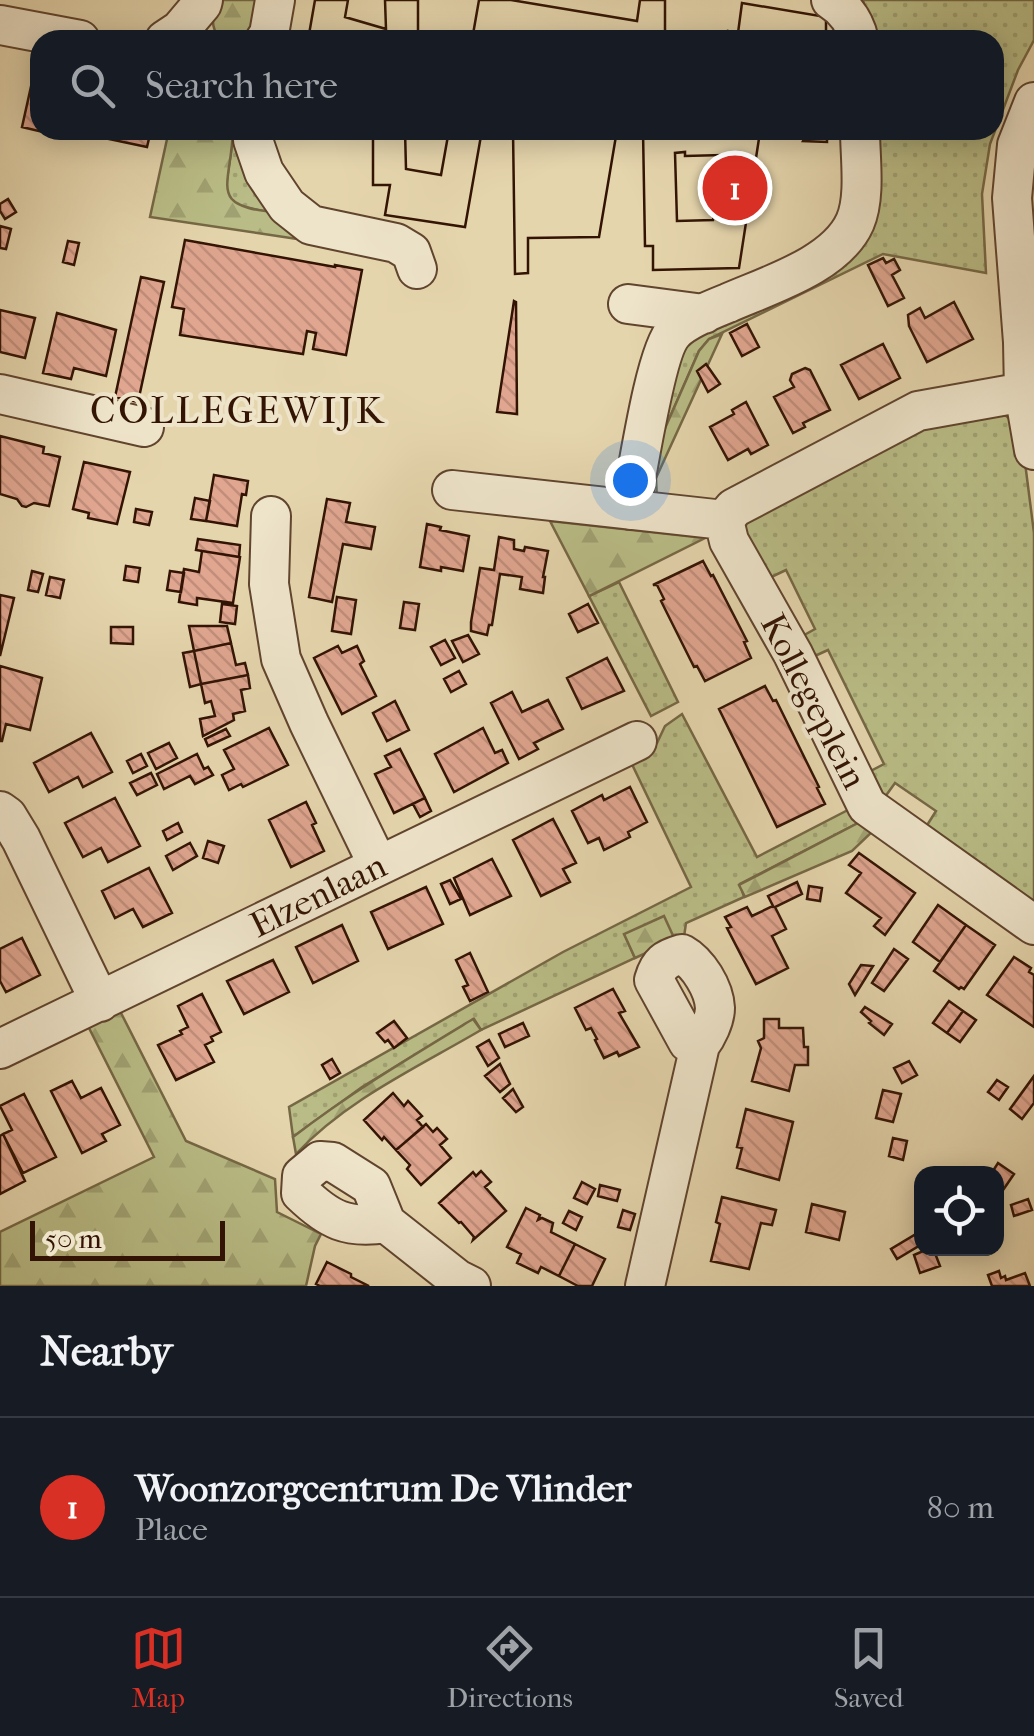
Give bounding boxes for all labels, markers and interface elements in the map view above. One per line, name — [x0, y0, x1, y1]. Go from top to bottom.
search box — [30, 30, 1004, 140]
icon: search — [65, 58, 120, 113]
text: Search here — [145, 63, 338, 108]
pin: 1 — [702, 150, 768, 226]
district label: COLLEGEWIJK — [90, 388, 386, 433]
your location — [605, 455, 656, 506]
street label: Kollegeplein — [752, 607, 875, 796]
street label: Elzenlaan — [243, 845, 393, 946]
map controls — [914, 1166, 1004, 1256]
button: locate — [914, 1166, 1004, 1256]
scale bar — [30, 1216, 225, 1260]
text: 50 m — [45, 1222, 102, 1255]
text: Nearby — [40, 1327, 172, 1376]
text: Woonzorgcentrum De Vlinder — [135, 1466, 631, 1511]
text: 1 — [67, 1489, 78, 1526]
text: 80 m — [927, 1489, 994, 1526]
text: Place — [135, 1511, 208, 1548]
tab: Map — [131, 1621, 186, 1714]
tab: Directions — [447, 1621, 573, 1714]
tab: Saved — [834, 1621, 903, 1714]

